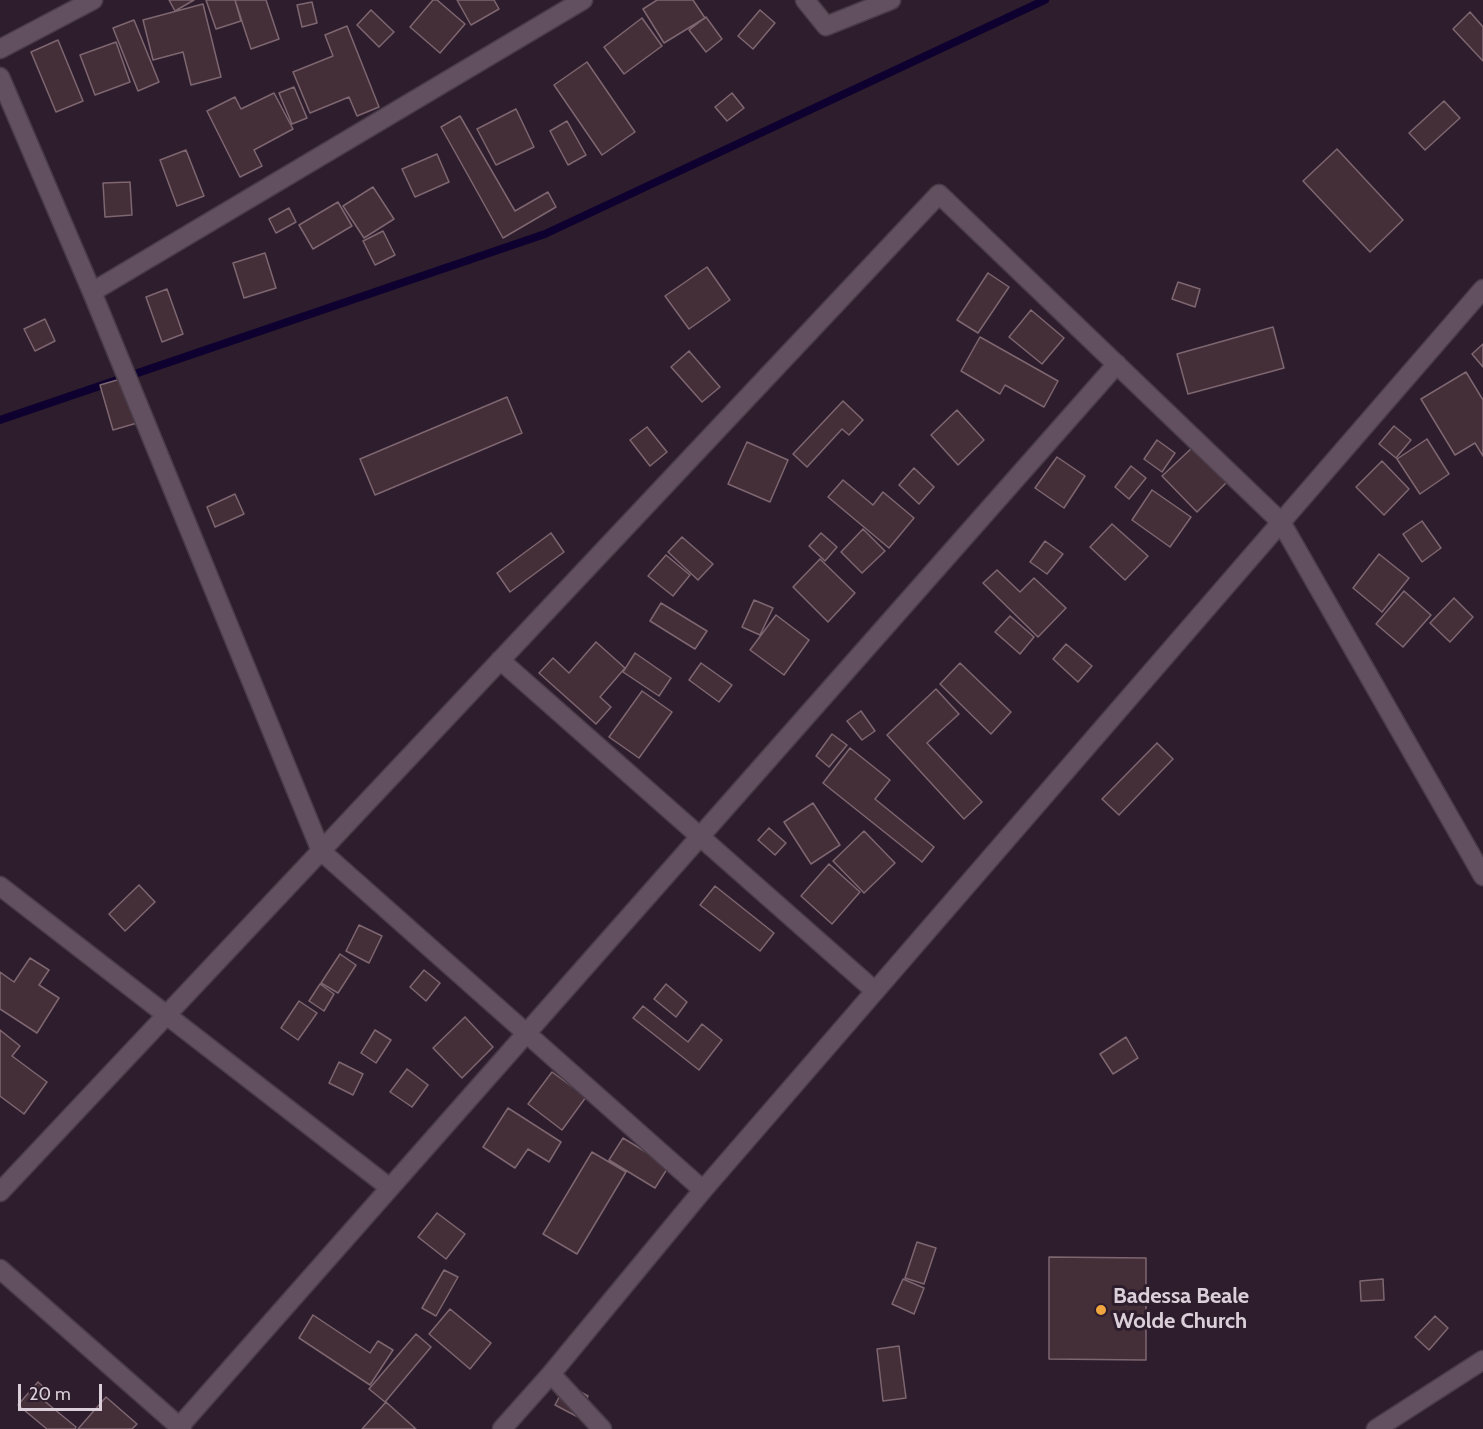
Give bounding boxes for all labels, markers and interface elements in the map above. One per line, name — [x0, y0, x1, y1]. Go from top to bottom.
place label: Badessa Beale Wolde Church — [1113, 1284, 1249, 1336]
marker: Badessa Beale Wolde Church — [1094, 1303, 1108, 1317]
scale bar — [21, 1372, 105, 1410]
text: 20 m — [29, 1383, 71, 1405]

